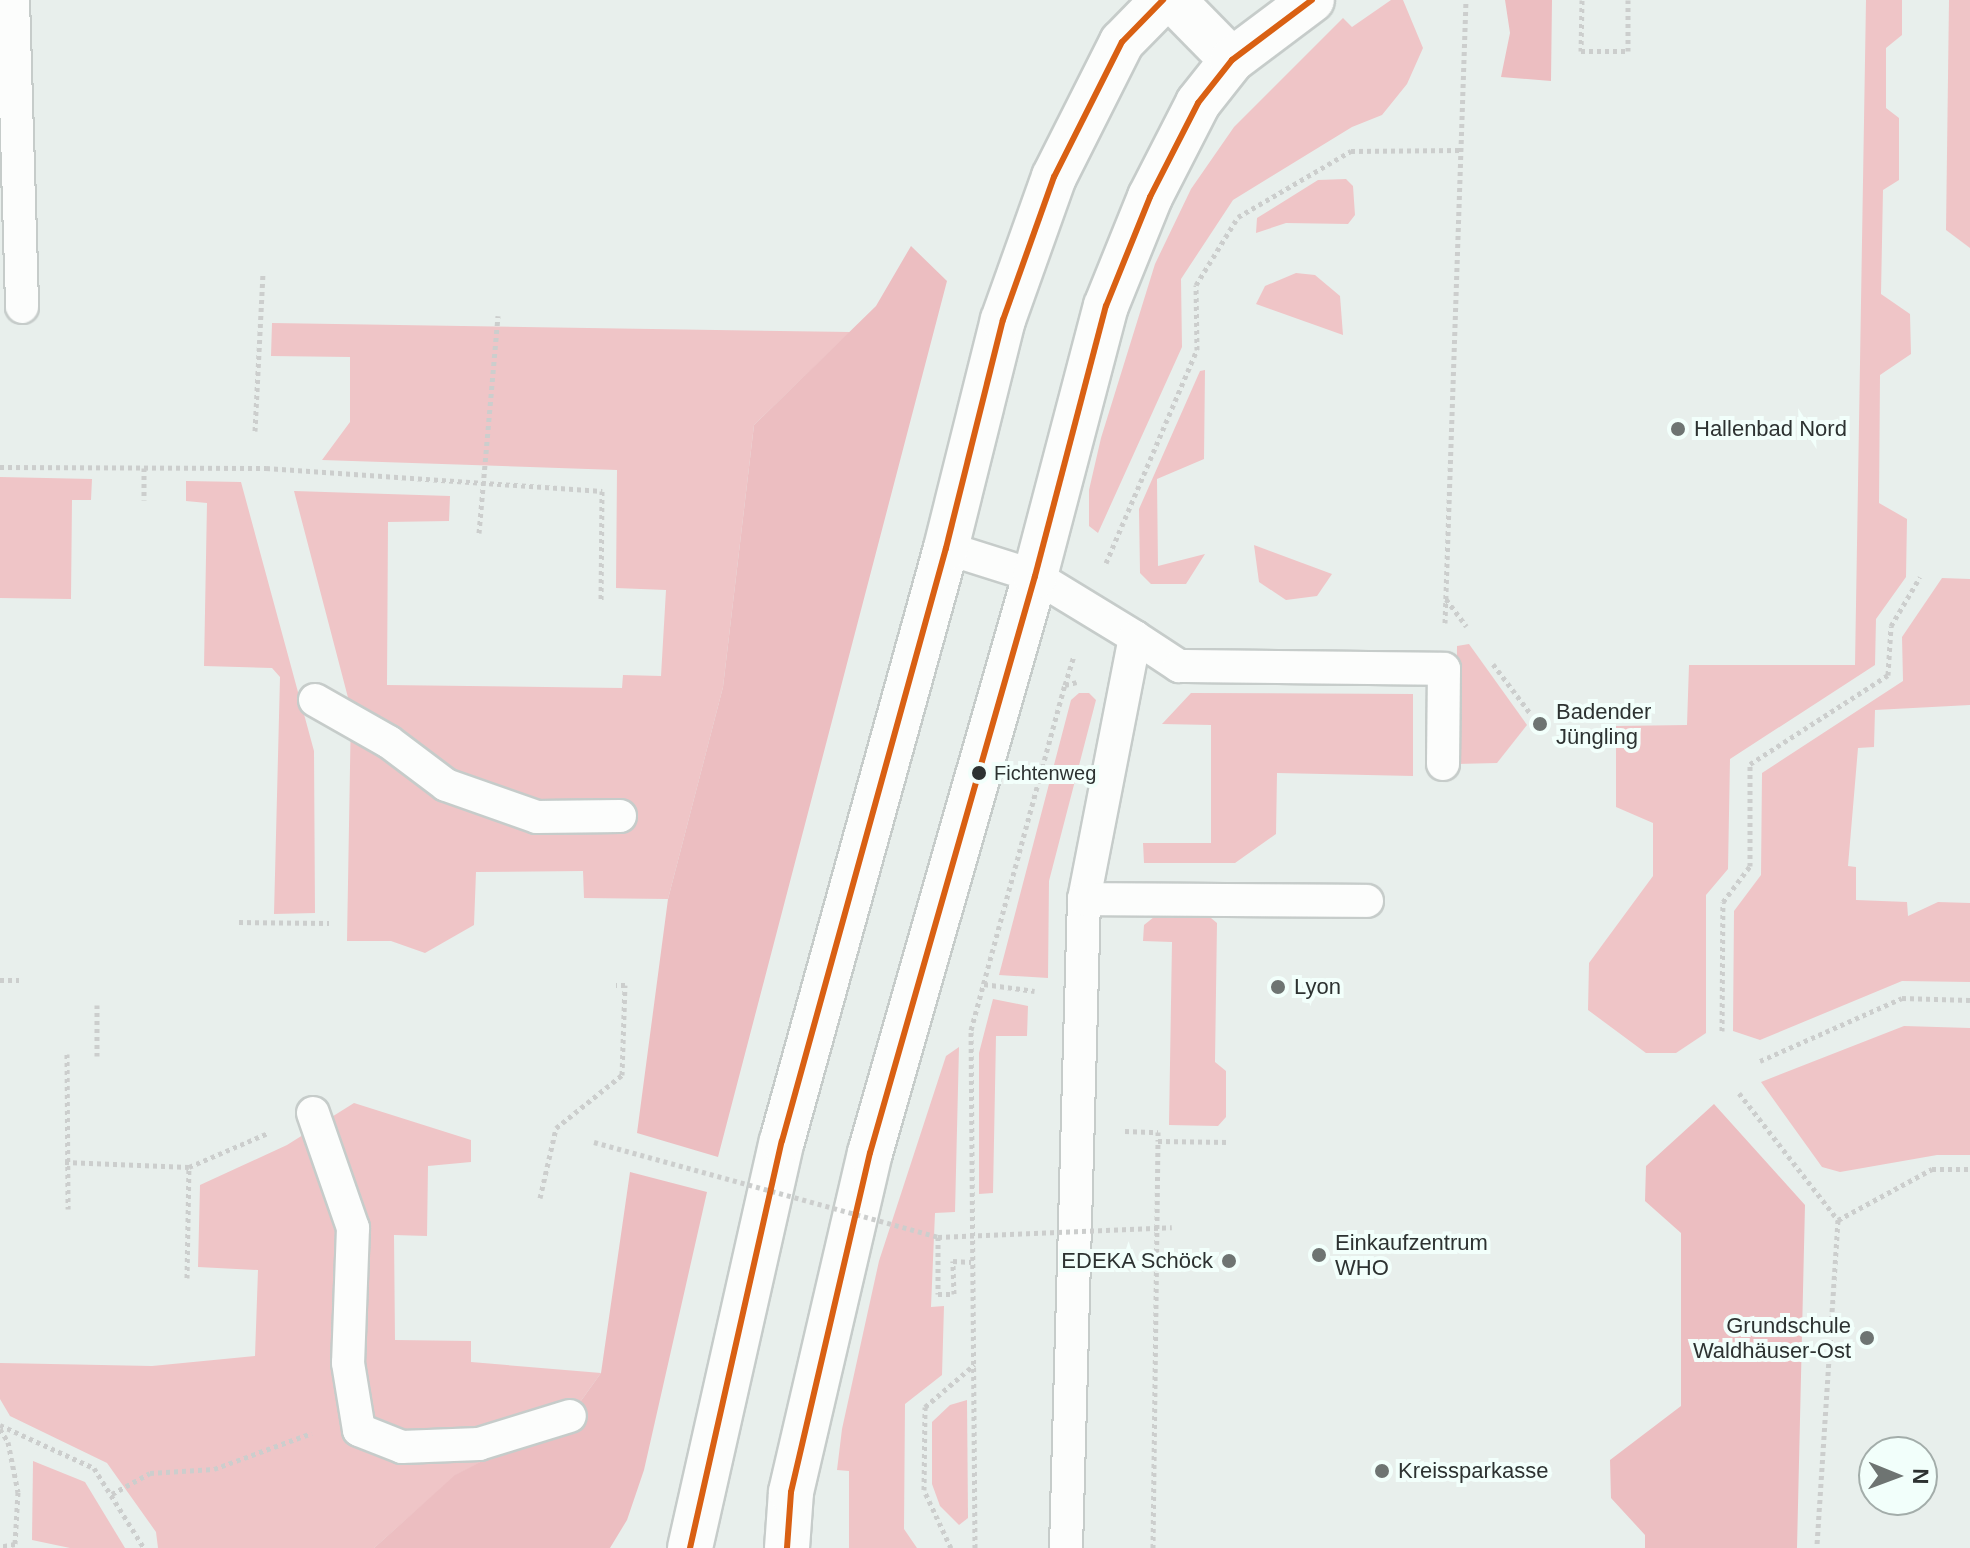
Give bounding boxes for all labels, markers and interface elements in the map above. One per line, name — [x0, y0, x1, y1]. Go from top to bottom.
place label: Hallenbad Nord — [1694, 416, 1847, 442]
marker: Hallenbad Nord — [1669, 420, 1687, 438]
place label: Badender Jüngling — [1556, 698, 1651, 750]
marker: Badender Jüngling — [1531, 715, 1549, 733]
place label: Fichtenweg — [994, 761, 1096, 785]
marker: Fichtenweg — [971, 765, 987, 781]
place label: Lyon — [1294, 974, 1341, 1000]
marker: Lyon — [1269, 978, 1287, 996]
place label: Einkaufzentrum WHO — [1335, 1229, 1488, 1280]
marker: Einkaufzentrum WHO — [1310, 1246, 1328, 1264]
place label: EDEKA Schöck — [1060, 1248, 1213, 1274]
marker: EDEKA Schöck — [1220, 1252, 1238, 1270]
place label: Grundschule Waldhäuser-Ost — [1693, 1312, 1851, 1364]
marker: Grundschule Waldhäuser-Ost — [1858, 1329, 1876, 1347]
north arrow — [1858, 1436, 1938, 1516]
place label: Kreissparkasse — [1398, 1458, 1548, 1484]
marker: Kreissparkasse — [1373, 1462, 1391, 1480]
text: N — [1908, 1468, 1933, 1485]

